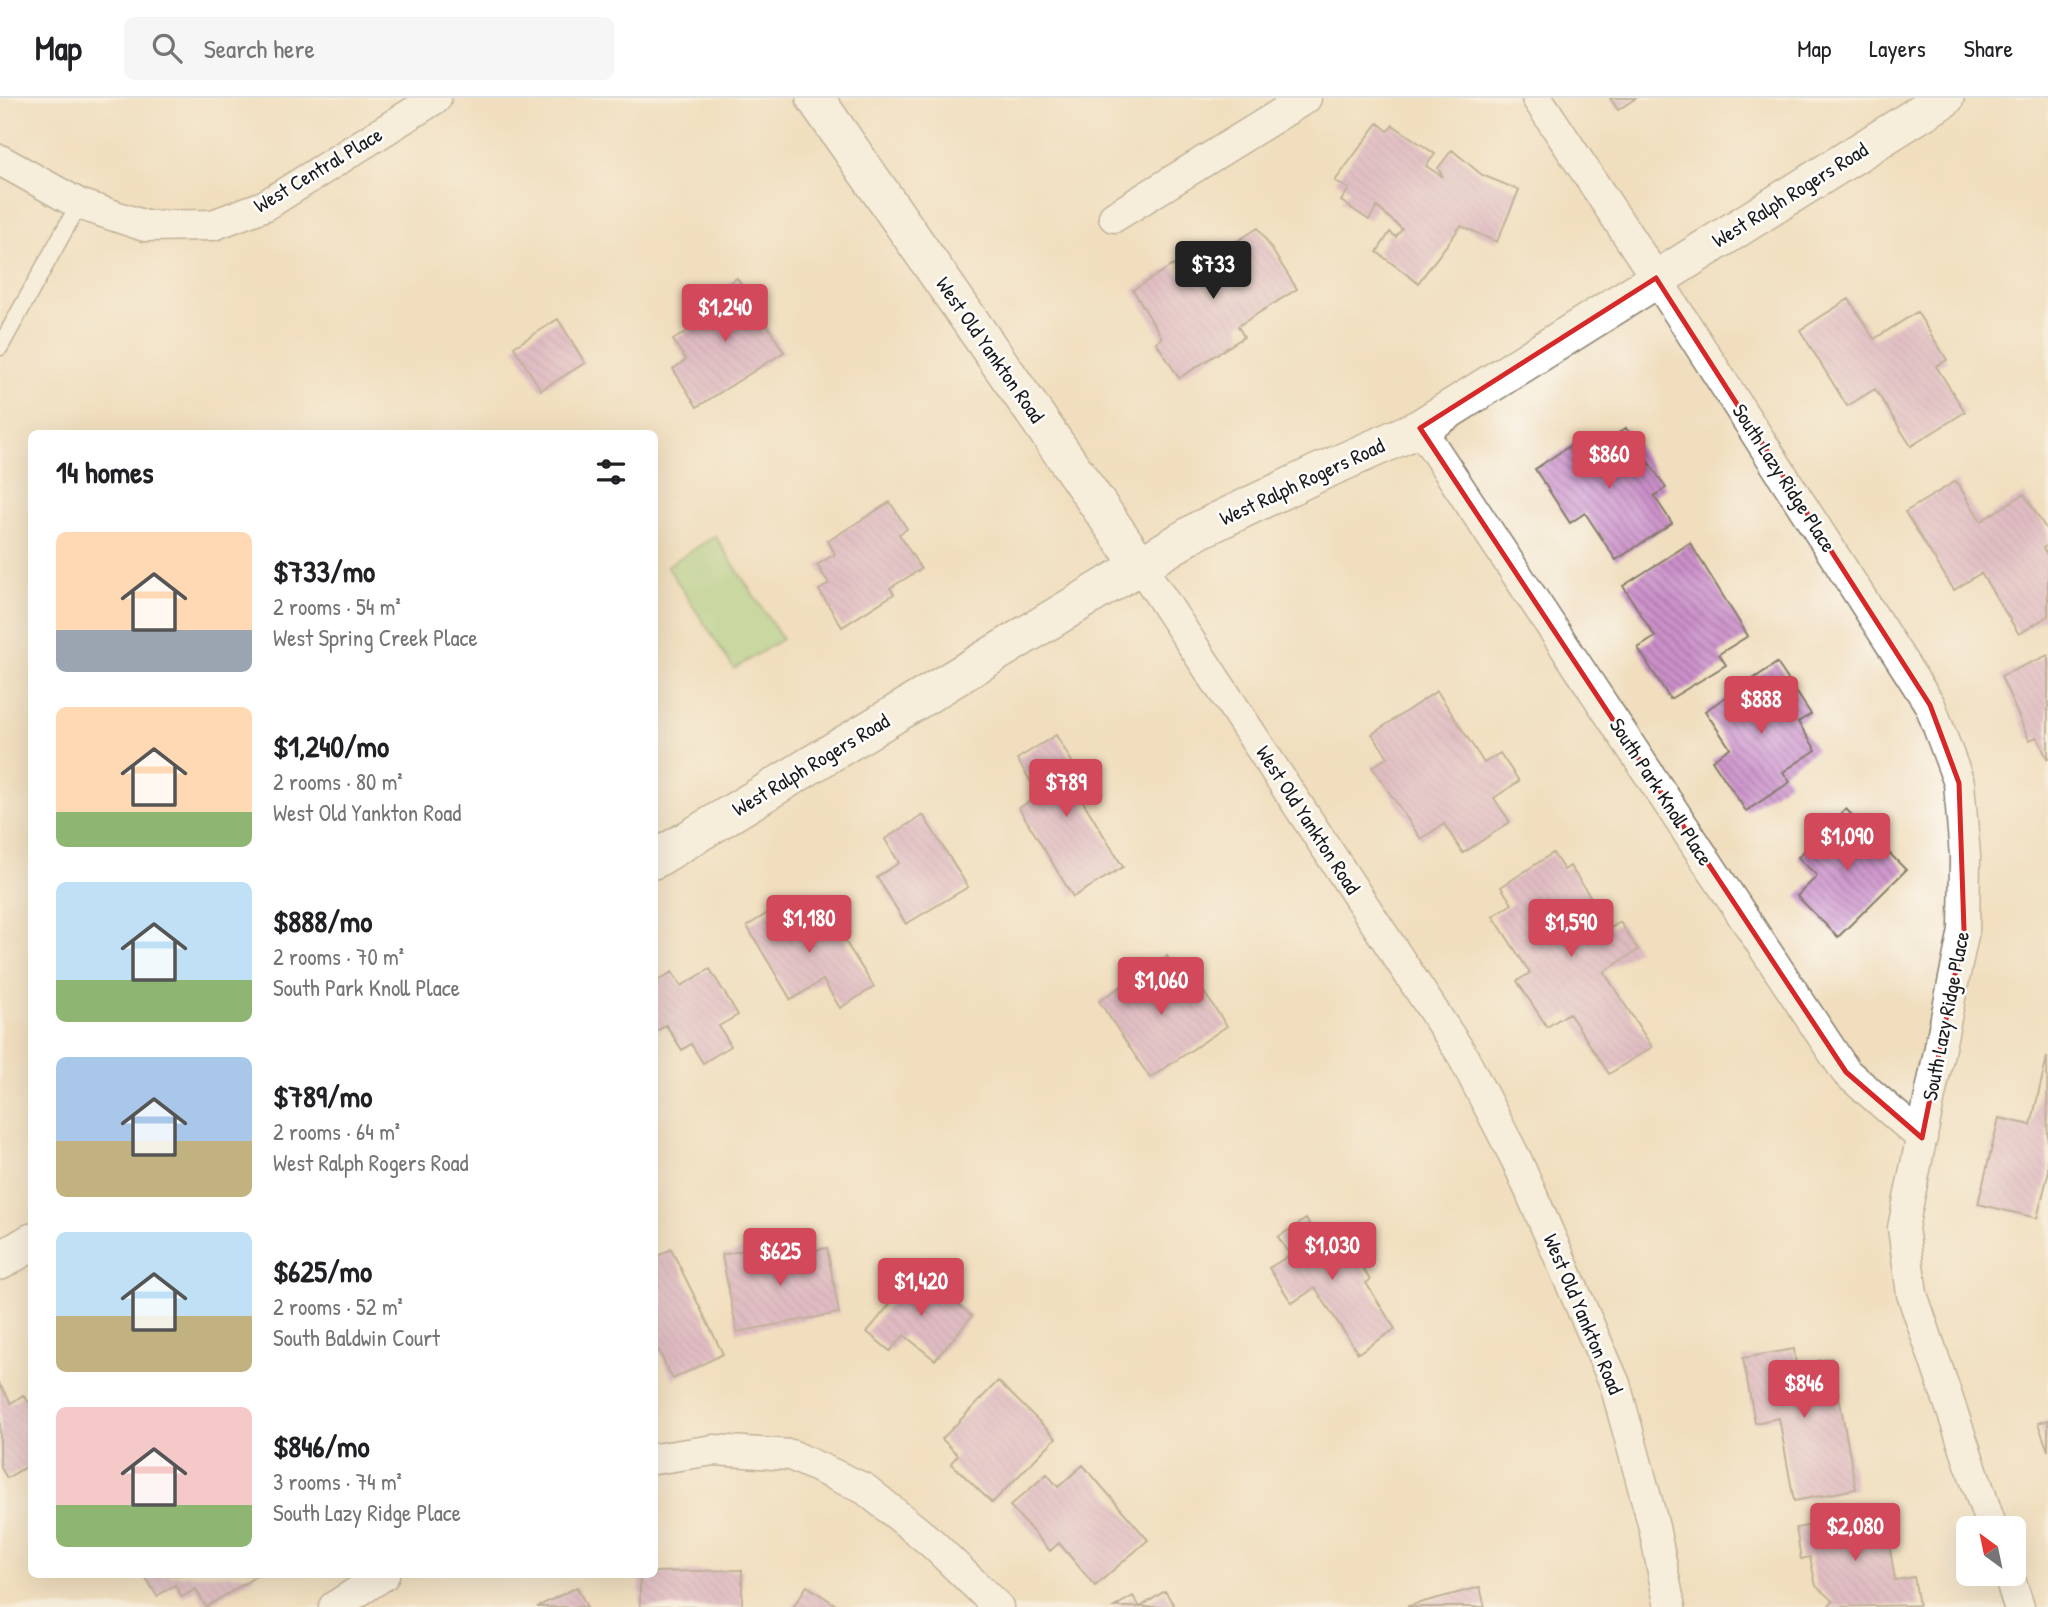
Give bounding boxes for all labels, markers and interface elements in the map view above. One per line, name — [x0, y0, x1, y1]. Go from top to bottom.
search box — [124, 17, 614, 80]
text: Map — [35, 26, 82, 70]
icon: search — [148, 29, 186, 67]
text: Search here — [204, 31, 315, 66]
text: Map — [1797, 32, 1831, 64]
text: Layers — [1869, 32, 1926, 64]
text: Share — [1964, 32, 2013, 64]
street label: West Central Place — [248, 120, 387, 219]
street label: West Ralph Rogers Road — [1706, 135, 1873, 254]
pin: $733 — [1172, 242, 1254, 301]
text: $733 — [1191, 248, 1235, 279]
street label: West Old Yankton Road — [929, 271, 1052, 428]
pin: $1,240 — [668, 285, 782, 344]
text: $1,240 — [698, 291, 752, 322]
street label: South Lazy Ridge Place — [1726, 398, 1843, 558]
street label: West Ralph Rogers Road — [1215, 431, 1389, 532]
pin: $860 — [1568, 432, 1650, 491]
text: $860 — [1588, 438, 1630, 469]
text: 14 homes — [56, 452, 154, 492]
icon: filters — [592, 453, 630, 491]
text: $733/mo — [273, 551, 375, 591]
icon: home — [112, 560, 196, 644]
text: 2 rooms · 54 m² — [273, 591, 401, 622]
text: West Spring Creek Place — [273, 622, 478, 653]
pin: $888 — [1720, 676, 1802, 736]
text: $888 — [1740, 683, 1782, 714]
street label: West Ralph Rogers Road — [727, 706, 895, 823]
street label: South Park Knoll Place — [1603, 712, 1720, 871]
text: $1,240/mo — [273, 726, 389, 766]
icon: home — [112, 735, 196, 819]
street label: West Old Yankton Road — [1249, 740, 1367, 900]
pin: $789 — [1025, 760, 1107, 819]
text: 2 rooms · 80 m² — [273, 766, 403, 797]
text: $789 — [1045, 766, 1087, 797]
text: West Old Yankton Road — [273, 797, 461, 828]
pin: $1,090 — [1790, 814, 1904, 873]
text: $1,090 — [1820, 820, 1874, 851]
pin: $1,180 — [752, 896, 866, 955]
pin: $1,590 — [1514, 900, 1628, 959]
text: $888/mo — [273, 901, 372, 941]
text: $1,180 — [782, 902, 836, 933]
text: $1,590 — [1544, 906, 1598, 937]
icon: home — [112, 910, 196, 994]
street label: South Lazy Ridge Place — [1915, 929, 1976, 1103]
text: 2 rooms · 70 m² — [273, 941, 404, 972]
pin: $1,060 — [1104, 958, 1218, 1017]
text: $1,060 — [1134, 964, 1188, 995]
text: South Park Knoll Place — [273, 972, 460, 1003]
text: $789/mo — [273, 1076, 372, 1116]
icon: home — [112, 1085, 196, 1169]
text: 2 rooms · 64 m² — [273, 1116, 400, 1147]
text: West Ralph Rogers Road — [273, 1147, 469, 1178]
pin: $1,030 — [1275, 1222, 1389, 1282]
pin: $625 — [739, 1228, 821, 1288]
text: $1,030 — [1304, 1229, 1360, 1260]
street label: West Old Yankton Road — [1537, 1229, 1630, 1399]
text: $625 — [759, 1235, 801, 1266]
text: $625/mo — [273, 1251, 372, 1291]
pin: $1,420 — [864, 1258, 978, 1318]
icon: home — [112, 1260, 196, 1344]
text: $1,420 — [894, 1265, 948, 1296]
text: 2 rooms · 52 m² — [273, 1291, 403, 1322]
text: South Baldwin Court — [273, 1322, 440, 1353]
pin: $846 — [1763, 1360, 1845, 1420]
text: $846 — [1784, 1367, 1824, 1398]
text: $846/mo — [273, 1426, 370, 1466]
icon: home — [112, 1435, 196, 1519]
text: 3 rooms · 74 m² — [273, 1466, 402, 1497]
text: South Lazy Ridge Place — [273, 1497, 461, 1528]
pin: $2,080 — [1798, 1504, 1912, 1563]
text: $2,080 — [1826, 1510, 1884, 1541]
north arrow — [1956, 1516, 2026, 1586]
map controls — [1956, 1516, 2026, 1586]

